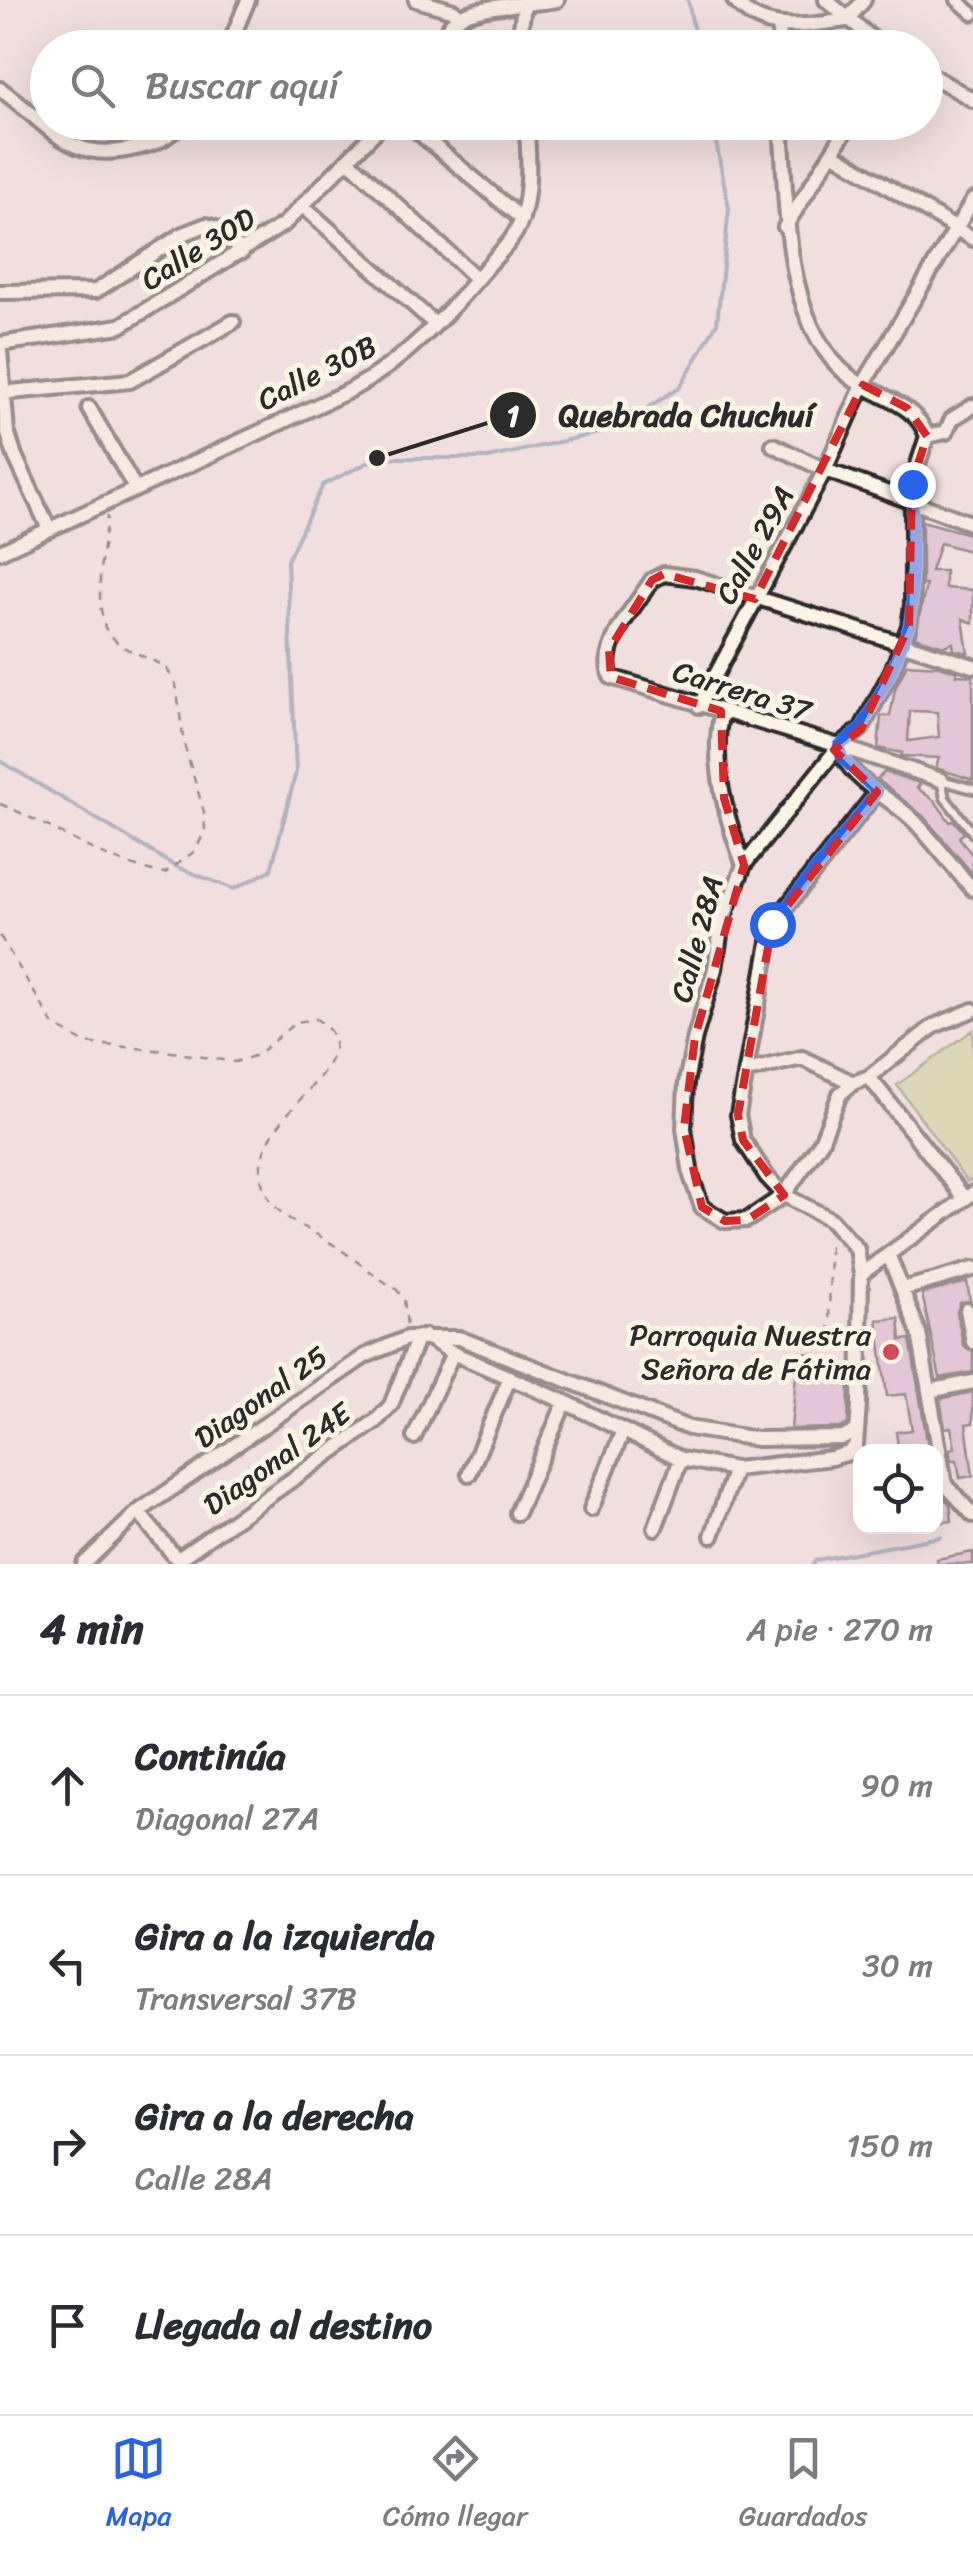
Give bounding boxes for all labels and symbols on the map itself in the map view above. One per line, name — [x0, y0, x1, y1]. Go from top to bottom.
street label: Calle 30D — [130, 192, 266, 306]
street label: Calle 30B — [248, 320, 387, 426]
callout: Quebrada Chuchuí — [488, 384, 833, 446]
text: Quebrada Chuchuí — [559, 387, 818, 444]
text: 1 — [507, 389, 520, 443]
route end — [890, 462, 936, 508]
street label: Calle 29A — [700, 475, 810, 615]
street label: Carrera 37 — [666, 644, 820, 738]
street label: Calle 28A — [654, 870, 740, 1008]
route start — [750, 902, 796, 948]
place label: Parroquia Nuestra Señora de Fátima — [630, 1308, 872, 1396]
street label: Diagonal 25 — [182, 1331, 340, 1463]
marker: Parroquia Nuestra Señora de Fátima — [880, 1341, 902, 1363]
street label: Diagonal 24E — [191, 1386, 365, 1530]

